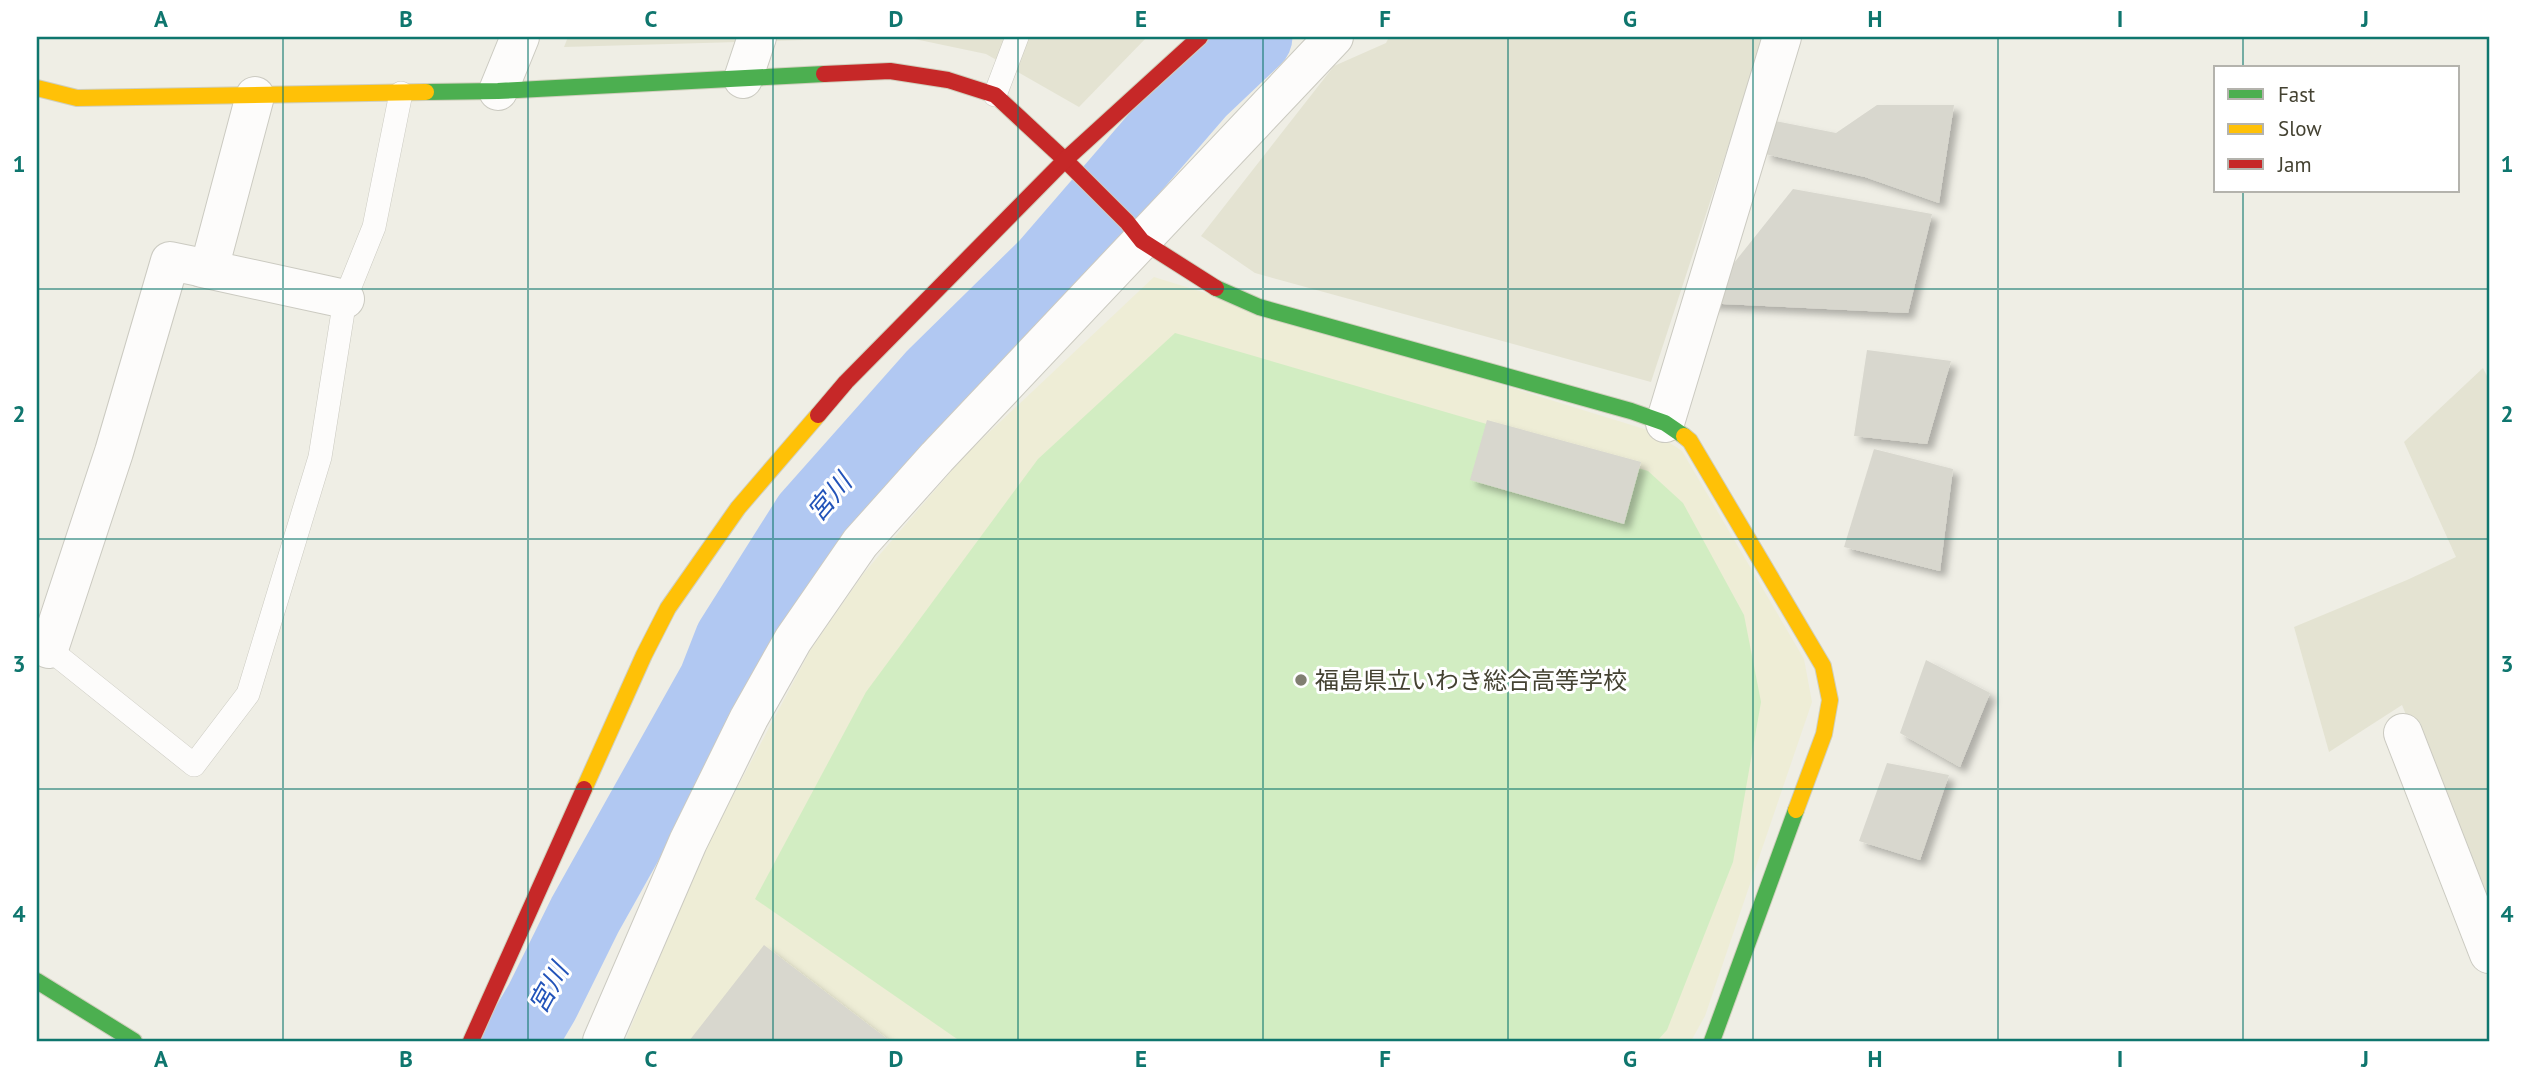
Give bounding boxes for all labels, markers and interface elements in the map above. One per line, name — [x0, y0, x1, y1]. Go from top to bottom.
text: A — [154, 4, 168, 33]
text: B — [399, 4, 413, 33]
text: C — [645, 4, 658, 33]
text: D — [889, 4, 903, 33]
text: E — [1135, 4, 1147, 33]
text: F — [1379, 4, 1391, 33]
text: G — [1623, 4, 1637, 33]
text: H — [1868, 4, 1882, 33]
text: I — [2117, 4, 2123, 33]
text: J — [2360, 4, 2369, 33]
legend — [2214, 66, 2460, 192]
text: Fast — [2278, 81, 2315, 108]
text: Slow — [2278, 115, 2322, 142]
text: 1 — [12, 149, 26, 178]
text: 1 — [2500, 149, 2514, 178]
text: Jam — [2277, 151, 2312, 178]
text: 2 — [12, 399, 26, 428]
text: 2 — [2500, 399, 2514, 428]
water label: 宮川 — [800, 464, 860, 528]
text: 3 — [12, 649, 26, 678]
text: 3 — [2500, 649, 2514, 678]
place label: 福島県立いわき総合高等学校 — [1315, 665, 1627, 696]
marker: 福島県立いわき総合高等学校 — [1293, 672, 1309, 688]
text: 4 — [12, 899, 26, 928]
text: 4 — [2500, 899, 2514, 928]
water label: 宮川 — [521, 955, 576, 1019]
text: A — [154, 1044, 168, 1073]
text: B — [399, 1044, 413, 1073]
text: C — [645, 1044, 658, 1073]
text: D — [889, 1044, 903, 1073]
text: E — [1135, 1044, 1147, 1073]
text: F — [1379, 1044, 1391, 1073]
text: G — [1623, 1044, 1637, 1073]
text: H — [1868, 1044, 1882, 1073]
text: I — [2117, 1044, 2123, 1073]
text: J — [2360, 1044, 2369, 1073]

